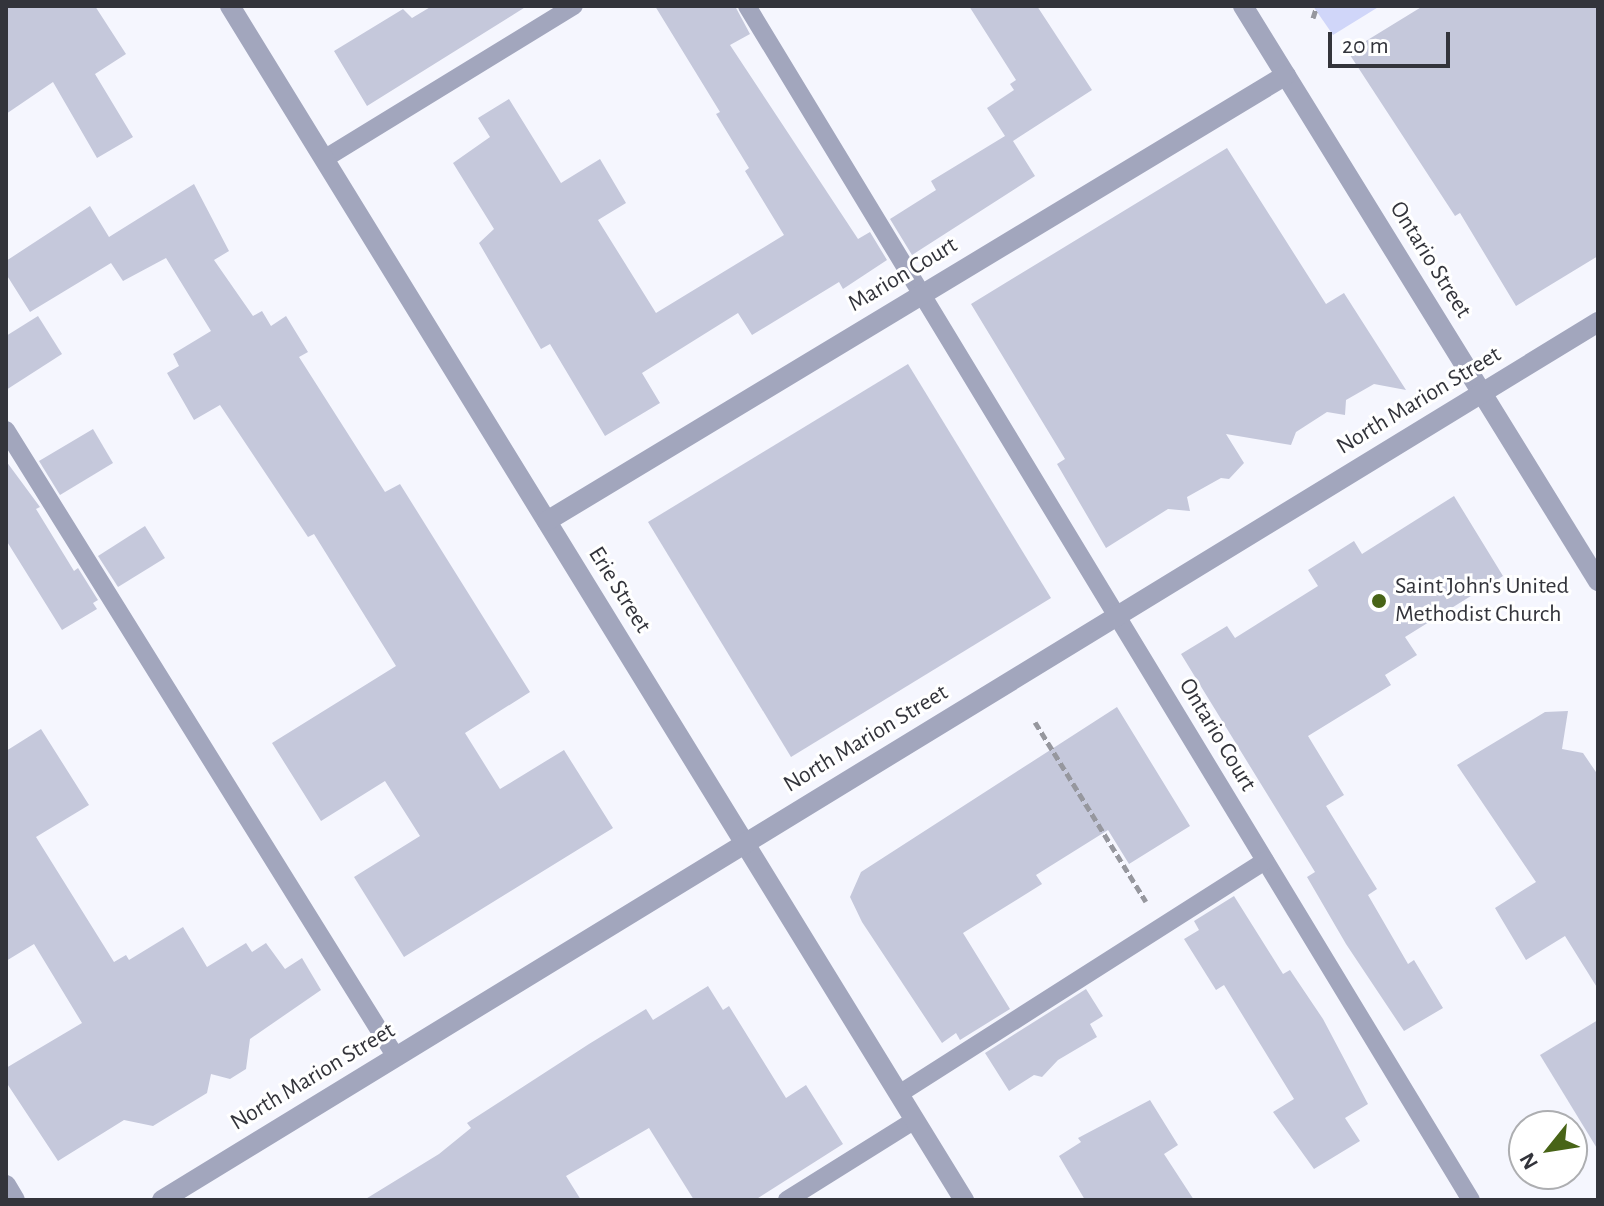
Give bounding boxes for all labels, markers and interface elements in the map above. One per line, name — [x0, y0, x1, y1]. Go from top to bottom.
scale bar — [1332, 16, 1454, 66]
text: 20 m — [1342, 34, 1389, 58]
street label: Ontario Street — [1383, 196, 1477, 324]
street label: Marion Court — [843, 231, 963, 319]
street label: North Marion Street — [1332, 341, 1506, 461]
street label: Erie Street — [581, 541, 657, 639]
place label: Saint John's United Methodist Church — [1395, 573, 1569, 629]
marker: Saint John's United Methodist Church — [1370, 592, 1388, 610]
street label: Ontario Court — [1172, 673, 1262, 797]
street label: North Marion Street — [779, 679, 953, 799]
street label: North Marion Street — [226, 1017, 400, 1137]
north arrow — [1508, 1110, 1588, 1190]
text: N — [1516, 1149, 1542, 1173]

